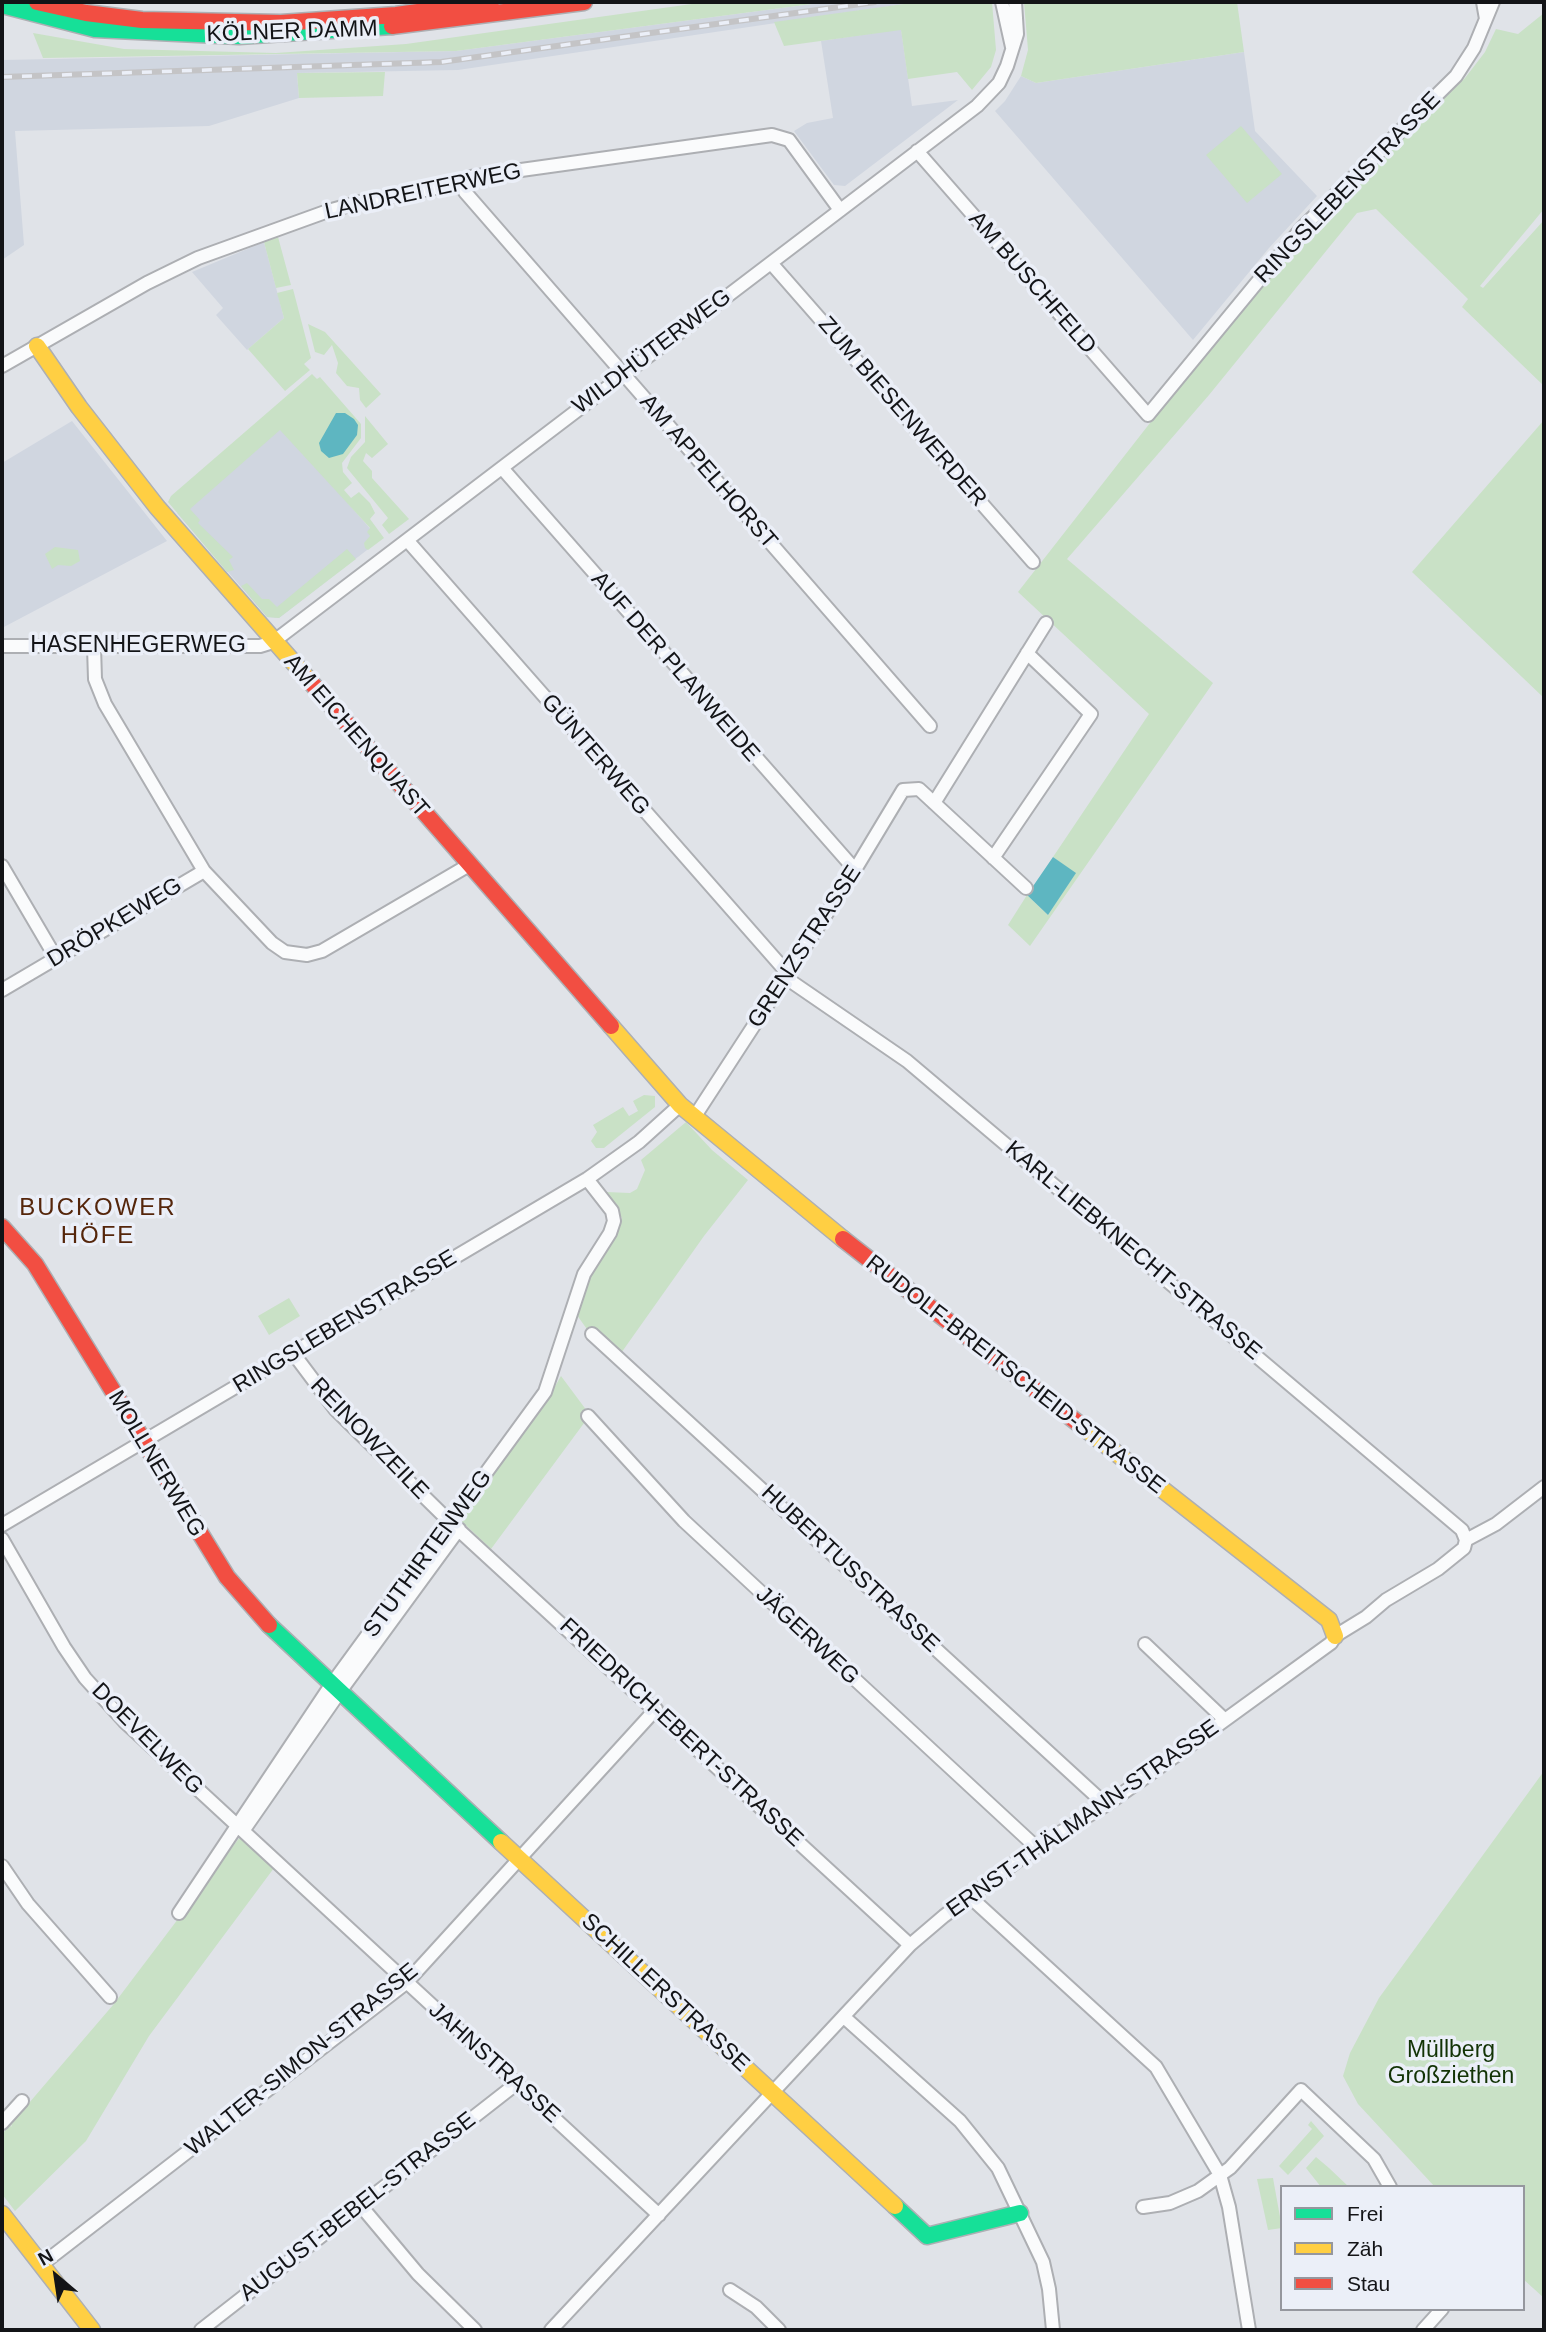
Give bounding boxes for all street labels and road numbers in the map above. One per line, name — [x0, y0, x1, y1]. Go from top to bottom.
street label: KÖLNER DAMM — [206, 15, 378, 49]
street label: RINGSLEBENSTRASSE — [1249, 86, 1447, 290]
street label: LANDREITERWEG — [322, 158, 524, 226]
street label: AM BUSCHFELD — [962, 206, 1102, 360]
street label: WILDHÜTERWEG — [567, 283, 737, 421]
street label: ZUM BIESENWERDER — [812, 311, 992, 513]
street label: AM APPELHORST — [633, 389, 783, 555]
street label: AUF DER PLANWEIDE — [585, 566, 765, 768]
street label: HASENHEGERWEG — [30, 632, 246, 660]
street label: AM EICHENQUAST — [278, 649, 434, 823]
street label: GÜNTERWEG — [535, 689, 655, 821]
street label: GRENZSTRASSE — [742, 861, 868, 1033]
street label: DRÖPKEWEG — [43, 872, 187, 974]
street label: KARL-LIEBKNECHT-STRASSE — [999, 1136, 1267, 1366]
street label: RINGSLEBENSTRASSE — [228, 1244, 462, 1400]
street label: RUDOLF-BREITSCHEID-STRASSE — [860, 1250, 1170, 1500]
street label: REINOWZEILE — [304, 1372, 434, 1506]
street label: MOLLNERWEG — [101, 1386, 211, 1542]
street label: STUTHIRTENWEG — [358, 1465, 498, 1643]
street label: HUBERTUSSTRASSE — [755, 1479, 945, 1659]
street label: JÄGERWEG — [750, 1581, 864, 1691]
street label: FRIEDRICH-EBERT-STRASSE — [554, 1613, 808, 1853]
street label: DOEVELWEG — [85, 1677, 209, 1801]
street label: ERNST-THÄLMANN-STRASSE — [942, 1714, 1224, 1924]
street label: SCHILLERSTRASSE — [575, 1908, 755, 2078]
street label: WALTER-SIMON-STRASSE — [180, 1958, 424, 2162]
street label: JAHNSTRASSE — [423, 1997, 565, 2129]
street label: AUGUST-BEBEL-STRASSE — [235, 2106, 481, 2308]

